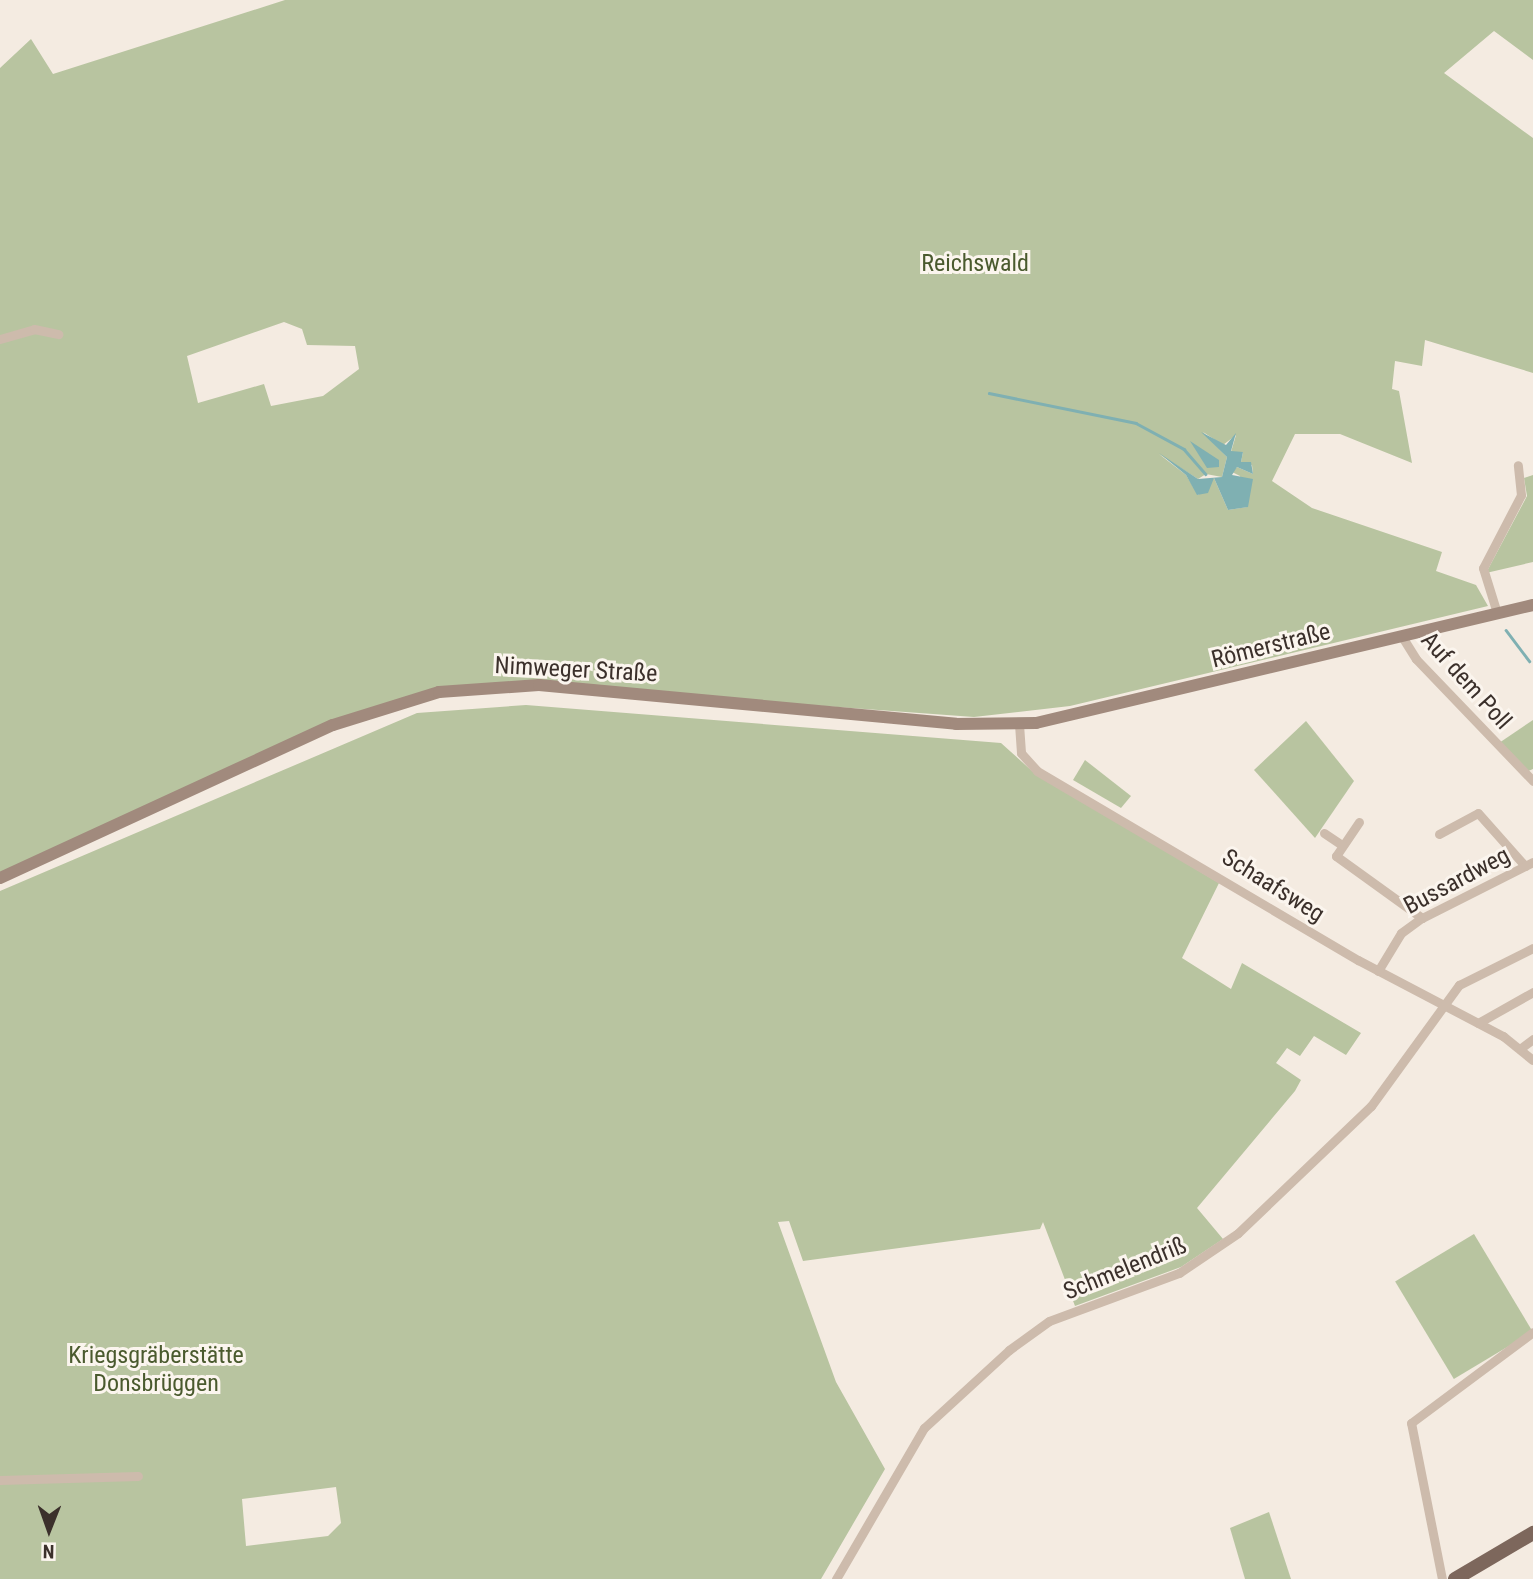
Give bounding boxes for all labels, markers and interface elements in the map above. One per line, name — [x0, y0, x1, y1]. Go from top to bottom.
park label: Reichswald — [921, 250, 1029, 278]
street label: Römerstraße — [1209, 617, 1333, 675]
street label: Auf dem Poll — [1415, 626, 1517, 736]
street label: Nimweger Straße — [494, 651, 658, 689]
street label: Bussardweg — [1399, 841, 1515, 921]
street label: Schaafsweg — [1216, 843, 1330, 929]
street label: Schmelendriß — [1059, 1231, 1191, 1307]
park label: Kriegsgräberstätte Donsbrüggen — [68, 1342, 244, 1398]
north arrow — [14, 1495, 84, 1565]
text: N — [43, 1540, 55, 1563]

